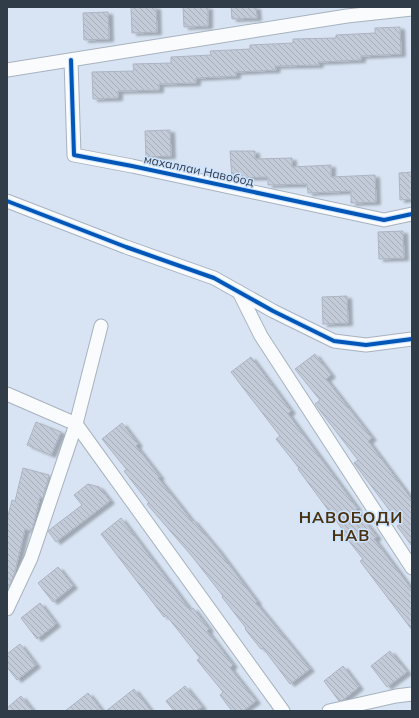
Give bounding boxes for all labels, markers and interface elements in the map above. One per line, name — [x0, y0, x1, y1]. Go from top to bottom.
street label: махаллаи Навобод — [143, 151, 255, 189]
district label: НАВОБОДИ НАВ — [299, 507, 403, 545]

